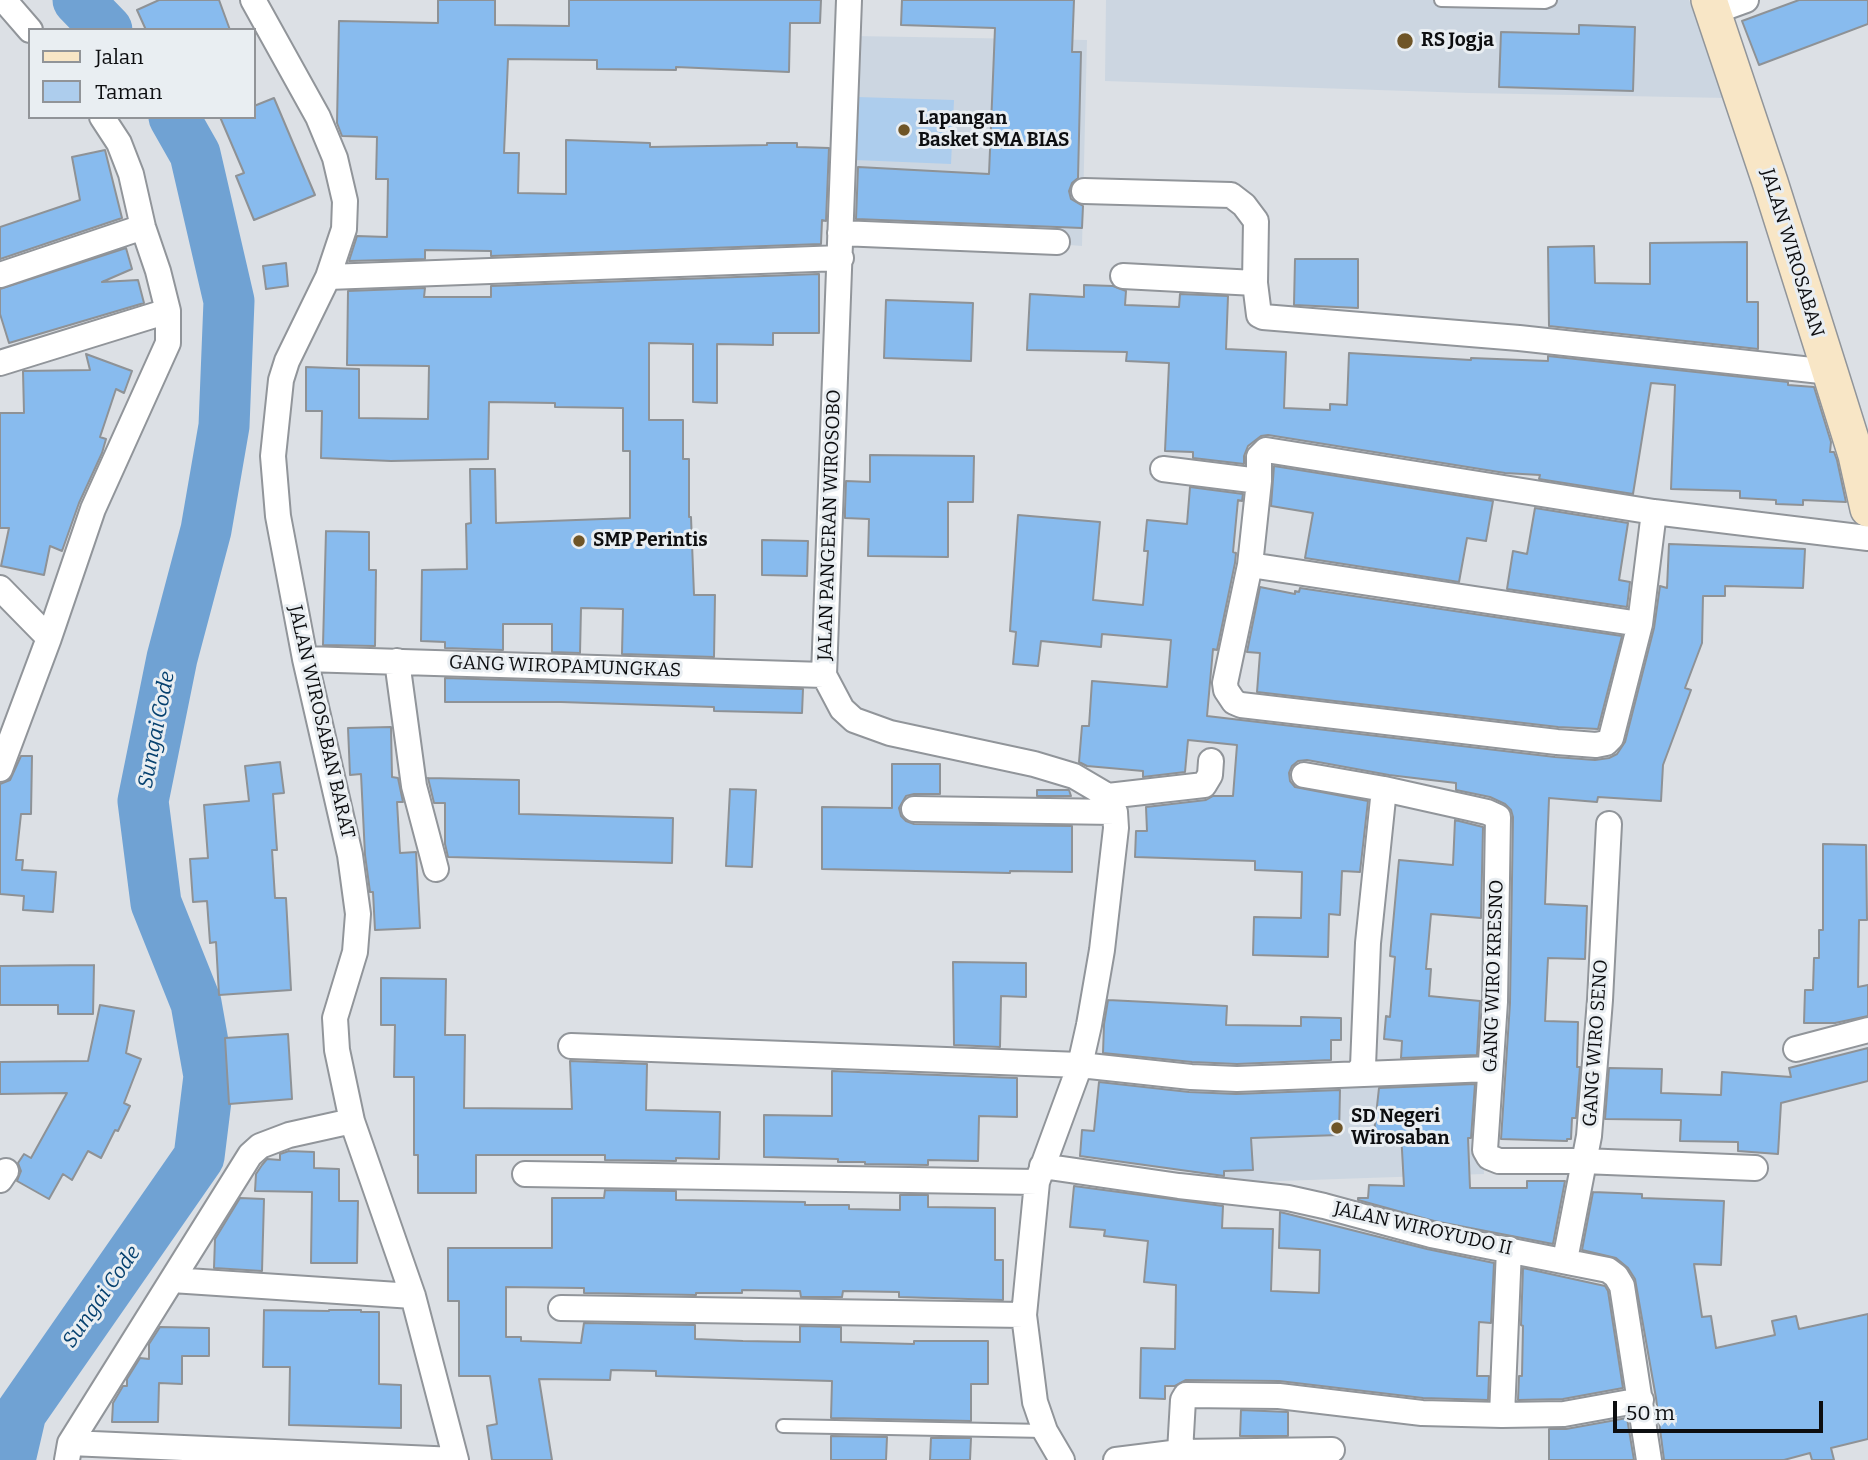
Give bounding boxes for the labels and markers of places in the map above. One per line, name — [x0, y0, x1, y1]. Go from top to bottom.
place label: RS Jogja — [1421, 30, 1494, 52]
marker: RS Jogja — [1395, 31, 1415, 51]
place label: Lapangan Basket SMA BIAS — [918, 108, 1070, 152]
marker: Lapangan Basket SMA BIAS — [896, 122, 912, 138]
place label: SMP Perintis — [593, 530, 708, 552]
marker: SMP Perintis — [571, 533, 587, 549]
place label: SD Negeri Wirosaban — [1351, 1106, 1449, 1150]
marker: SD Negeri Wirosaban — [1329, 1120, 1345, 1136]

